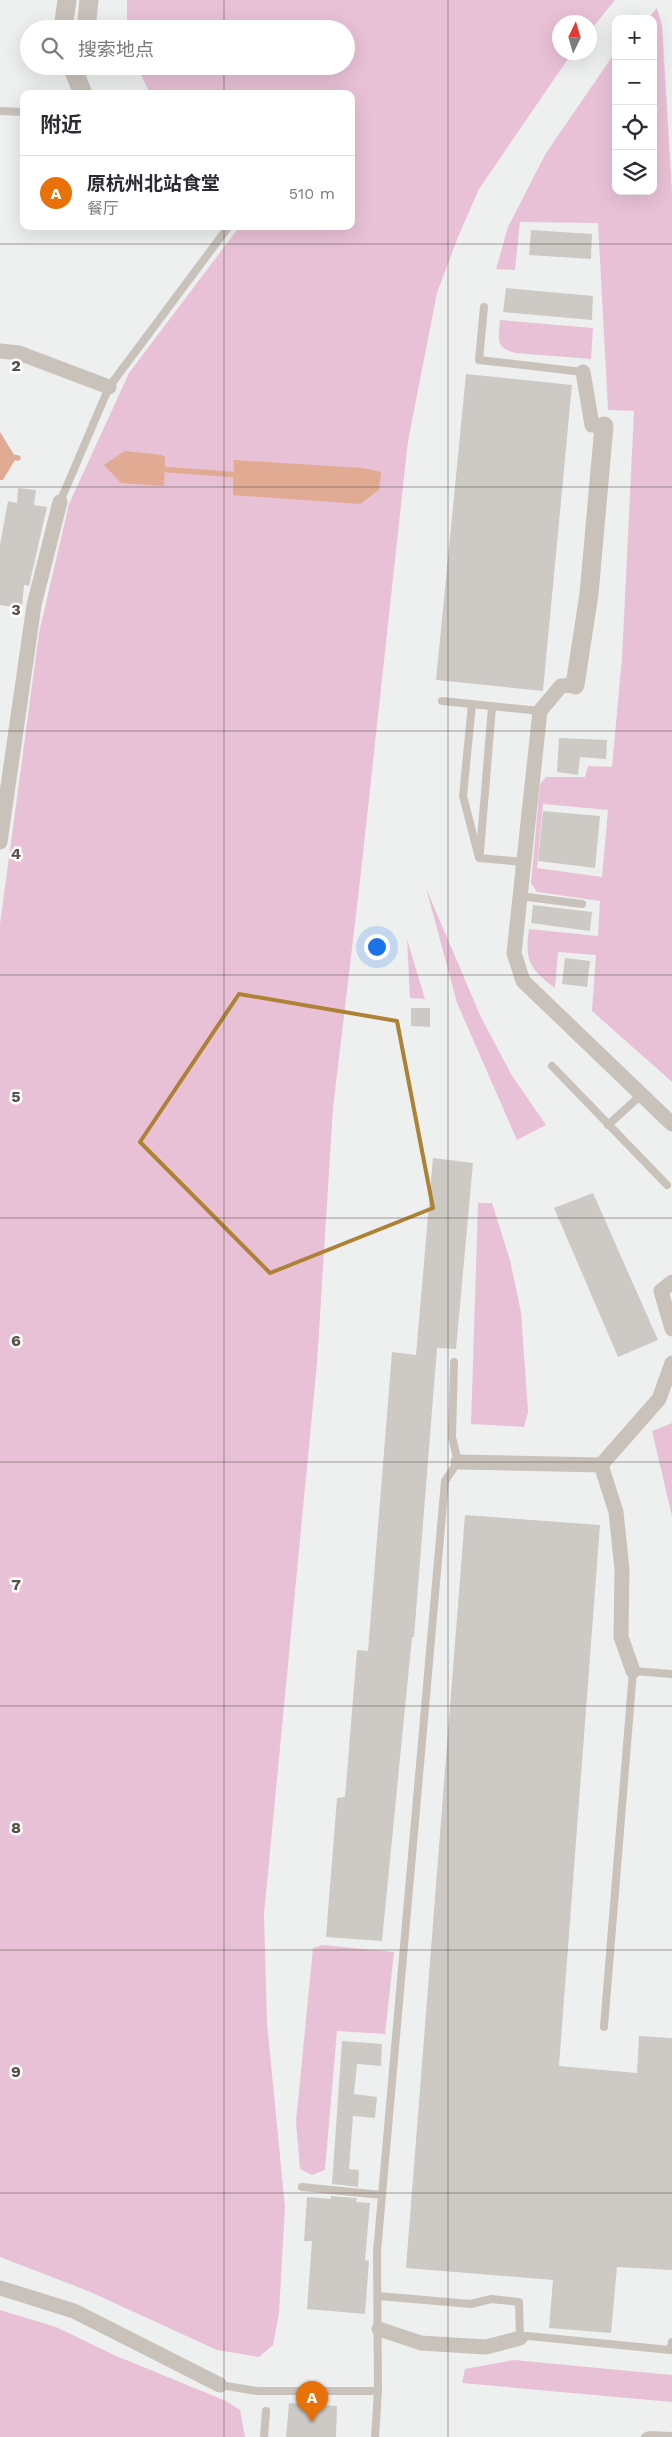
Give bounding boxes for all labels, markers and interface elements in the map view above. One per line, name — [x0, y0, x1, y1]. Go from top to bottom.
north arrow — [552, 15, 597, 60]
map controls — [612, 15, 657, 195]
button: + — [612, 15, 657, 60]
search box — [20, 20, 355, 75]
icon: search — [38, 34, 66, 62]
text: 搜索地点 — [78, 38, 154, 61]
button: − — [612, 60, 657, 105]
button: locate — [612, 105, 657, 150]
text: 附近 — [40, 112, 82, 137]
button: layers — [612, 150, 657, 195]
text: 原杭州北站食堂 — [87, 172, 220, 195]
text: A — [51, 184, 61, 203]
text: 510 m — [289, 184, 335, 203]
text: 餐厅 — [87, 199, 119, 218]
text: 2 — [11, 356, 21, 375]
text: 3 — [11, 600, 21, 619]
text: 4 — [11, 844, 21, 863]
your location — [364, 934, 390, 960]
text: 5 — [11, 1087, 21, 1106]
text: 6 — [11, 1331, 21, 1350]
text: 7 — [11, 1575, 21, 1594]
text: 8 — [11, 1818, 21, 1837]
text: 9 — [11, 2062, 21, 2081]
pin: A — [296, 2381, 328, 2422]

